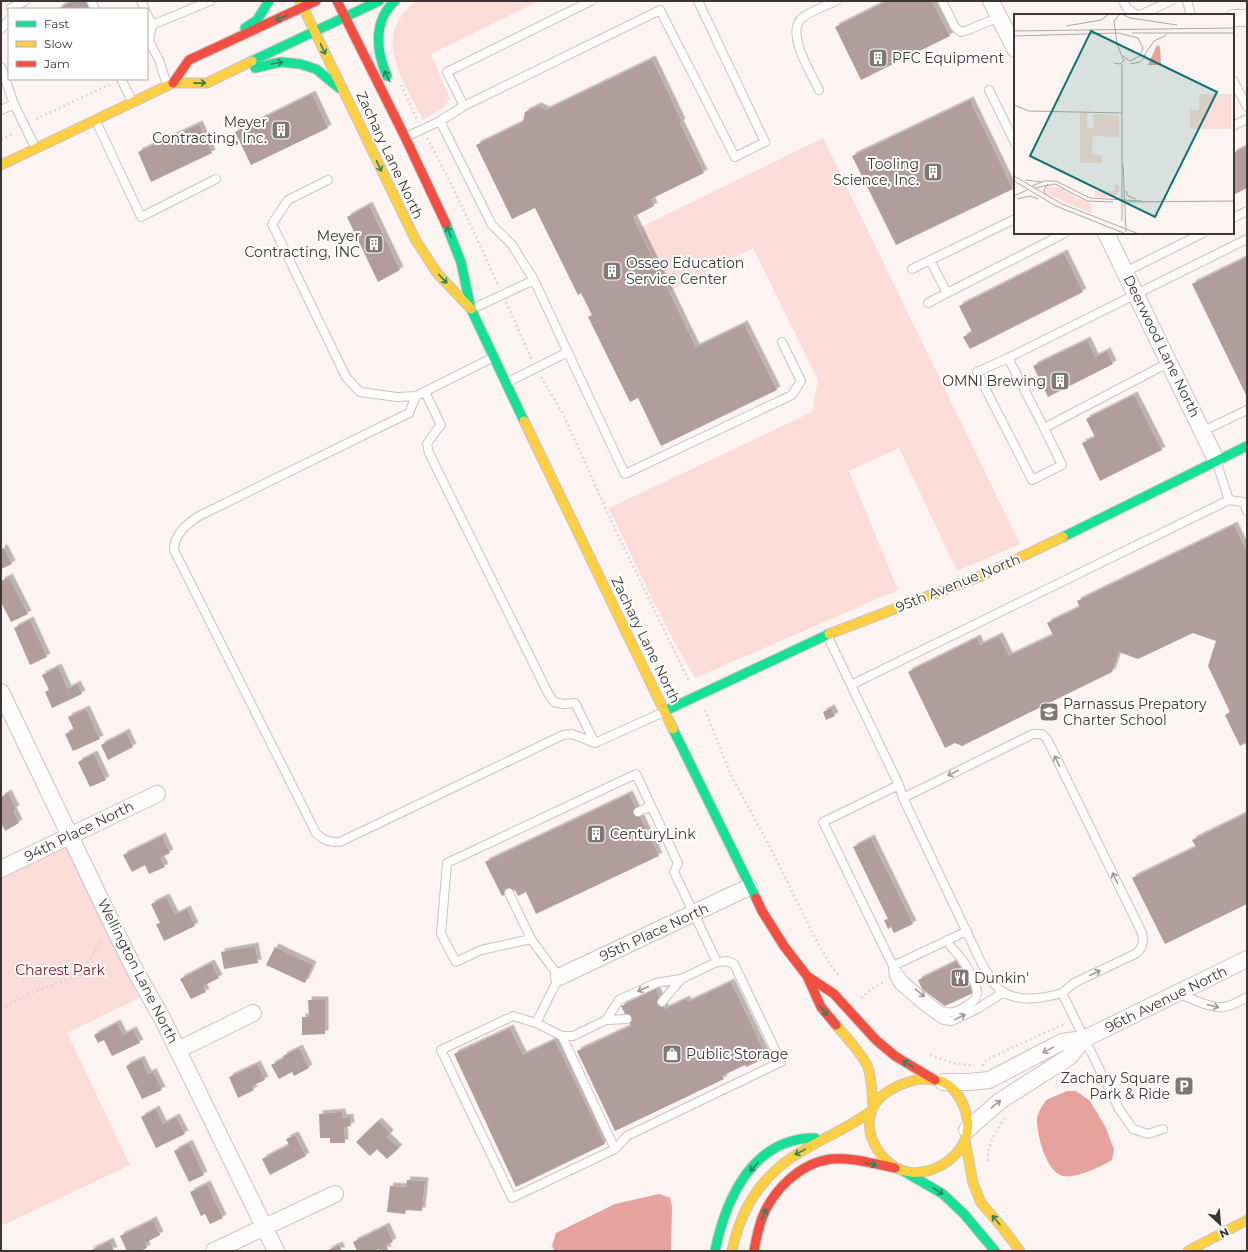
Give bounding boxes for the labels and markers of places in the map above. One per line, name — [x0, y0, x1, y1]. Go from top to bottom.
building icon: PFC Equipment — [867, 47, 889, 69]
place label: PFC Equipment — [892, 49, 1004, 67]
place label: Meyer Contracting, Inc. — [152, 113, 267, 147]
building icon: Meyer Contracting, Inc. — [270, 119, 292, 141]
place label: Tooling Science, Inc. — [833, 155, 919, 189]
building icon: Tooling Science, Inc. — [922, 161, 944, 183]
place label: Meyer Contracting, INC — [245, 227, 360, 261]
building icon: Meyer Contracting, INC — [363, 233, 385, 255]
place label: Osseo Education Service Center — [626, 254, 744, 288]
building icon: Osseo Education Service Center — [601, 260, 623, 282]
building icon: OMNI Brewing — [1049, 370, 1071, 392]
place label: OMNI Brewing — [942, 372, 1046, 390]
place label: Parnassus Prepatory Charter School — [1063, 695, 1207, 729]
school or university icon: Parnassus Prepatory Charter School — [1038, 701, 1060, 723]
building icon: CenturyLink — [585, 823, 607, 845]
place label: CenturyLink — [610, 825, 696, 843]
restaurant icon: Dunkin' — [949, 967, 971, 989]
place label: Dunkin' — [974, 969, 1029, 987]
shop icon: Public Storage — [661, 1043, 683, 1065]
place label: Public Storage — [686, 1045, 788, 1063]
place label: Zachary Square Park & Ride — [1061, 1069, 1170, 1103]
parking icon: Zachary Square Park & Ride — [1173, 1075, 1195, 1097]

